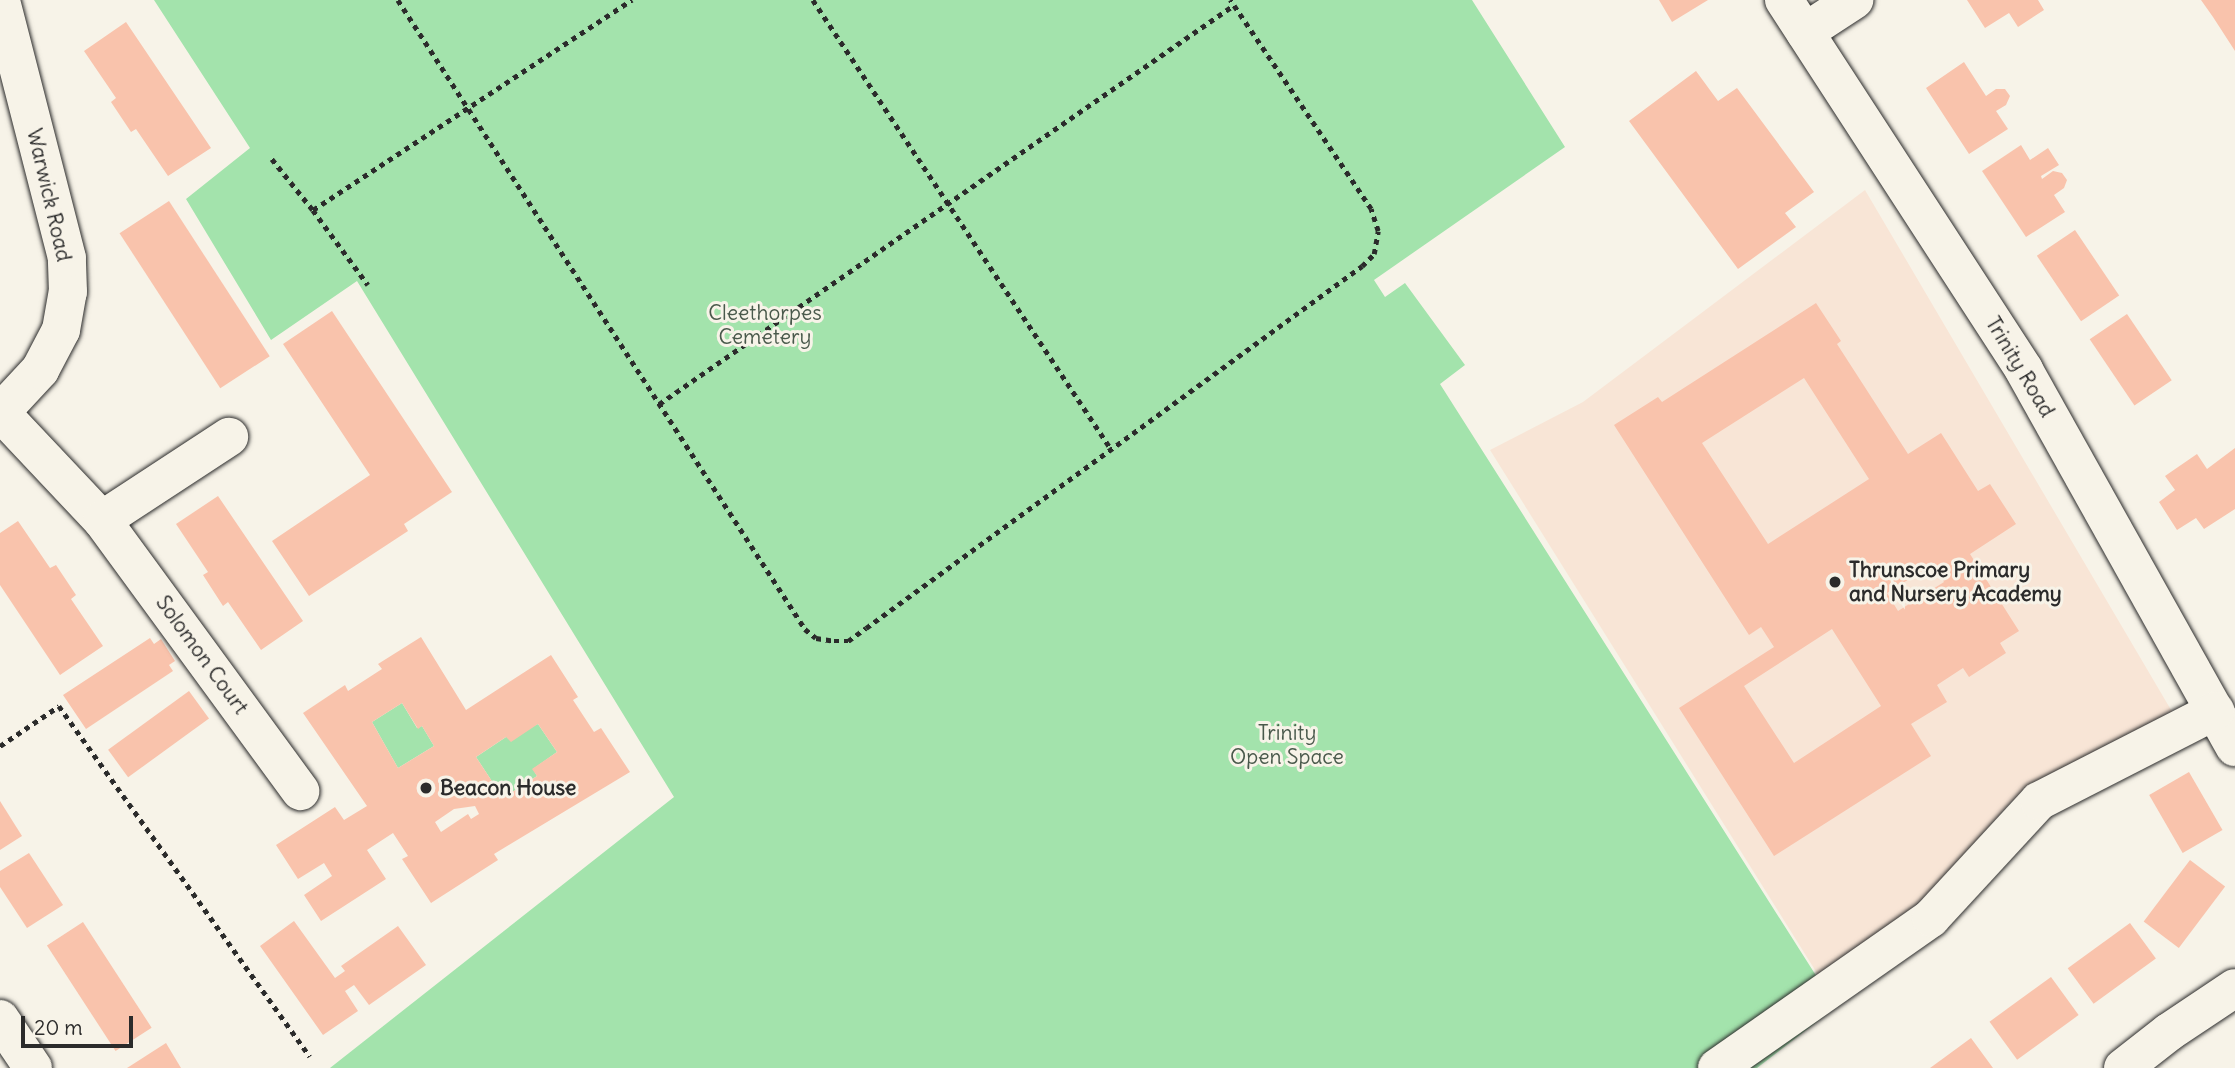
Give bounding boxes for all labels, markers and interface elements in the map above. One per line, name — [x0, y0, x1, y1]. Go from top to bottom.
street label: Warwick Road — [21, 126, 77, 264]
park label: Cleethorpes Cemetery — [708, 300, 822, 350]
street label: Trinity Road — [1980, 312, 2060, 422]
place label: Thrunscoe Primary and Nursery Academy — [1849, 557, 2062, 607]
marker: Thrunscoe Primary and Nursery Academy — [1827, 574, 1843, 590]
street label: Solomon Court — [150, 591, 254, 719]
park label: Trinity Open Space — [1230, 720, 1344, 770]
place label: Beacon House — [440, 775, 576, 801]
marker: Beacon House — [418, 780, 434, 796]
scale bar — [24, 1002, 136, 1046]
text: 20 m — [34, 1014, 83, 1041]

